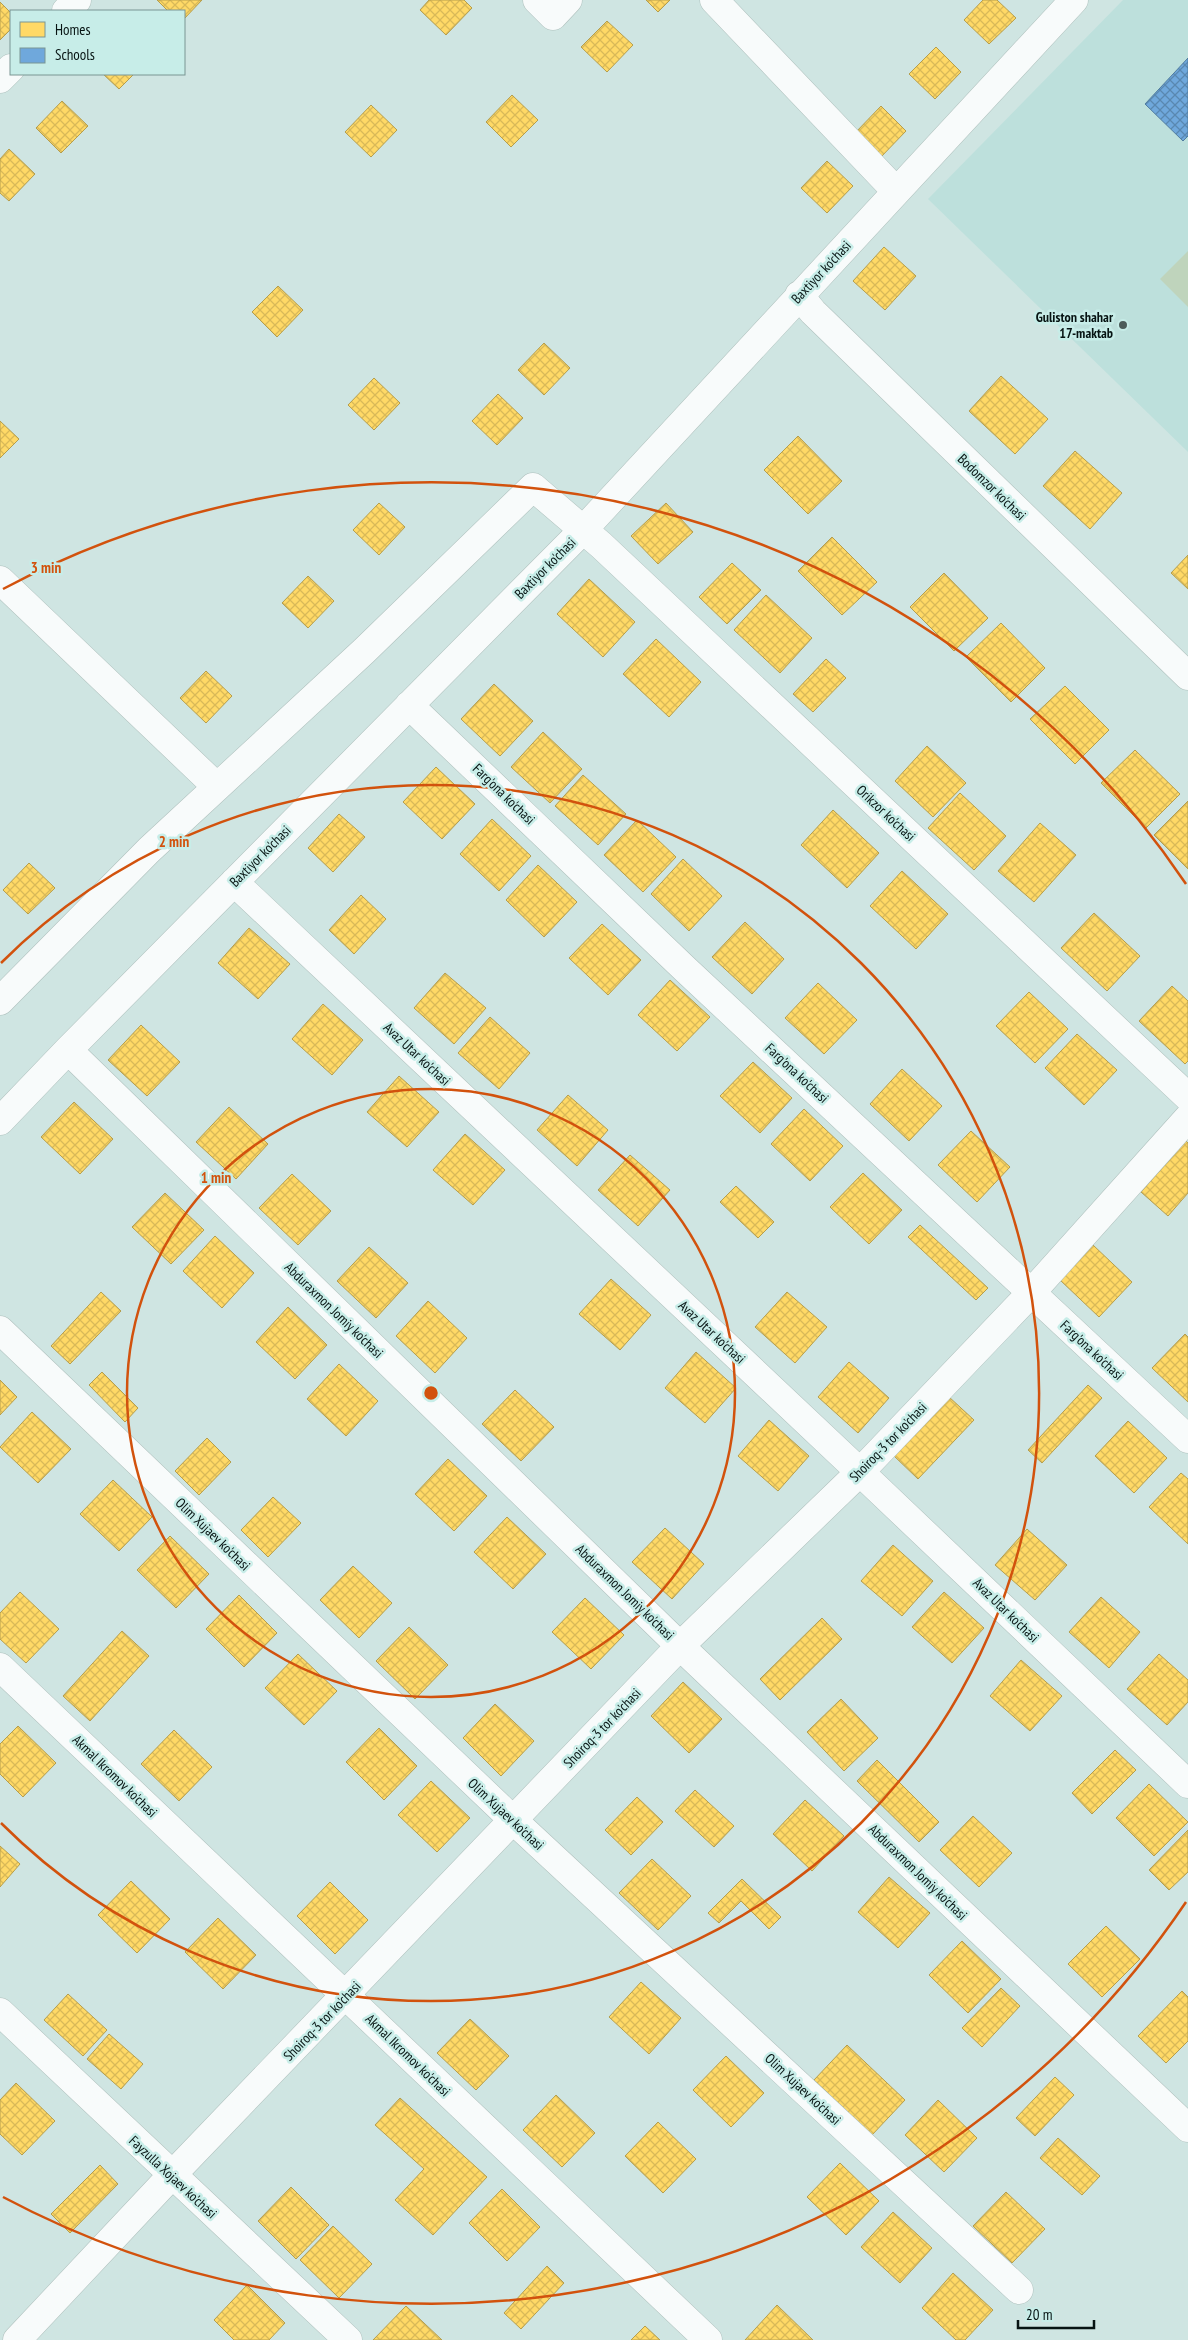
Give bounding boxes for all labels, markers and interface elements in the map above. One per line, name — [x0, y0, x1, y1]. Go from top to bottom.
legend — [10, 10, 185, 75]
text: Homes — [55, 20, 91, 39]
text: Schools — [55, 45, 95, 64]
street label: Baxtiyor ko'chasi — [787, 237, 855, 307]
place label: Guliston shahar 17-maktab — [1036, 308, 1114, 342]
marker: Guliston shahar 17-maktab — [1117, 319, 1129, 331]
street label: Bodomzor ko'chasi — [954, 450, 1030, 524]
street label: Baxtiyor ko'chasi — [511, 534, 579, 602]
text: 3 min — [31, 558, 61, 577]
street label: Farg'ona ko'chasi — [469, 760, 539, 828]
street label: Orikzor ko'chasi — [853, 781, 919, 845]
street label: Baxtiyor ko'chasi — [226, 822, 294, 890]
text: 2 min — [159, 832, 189, 851]
street label: Avaz Utar ko'chasi — [380, 1018, 454, 1090]
street label: Farg'ona ko'chasi — [762, 1039, 832, 1107]
text: 1 min — [201, 1168, 231, 1187]
street label: Abduraxmon Jomiy ko'chasi — [281, 1258, 387, 1362]
street label: Avaz Utar ko'chasi — [675, 1296, 749, 1368]
street label: Farg'ona ko'chasi — [1057, 1316, 1127, 1384]
centre of rings — [422, 1384, 440, 1402]
street label: Shoiroq-3 tor ko'chasi — [846, 1398, 930, 1486]
street label: Olim Xujaev ko'chasi — [172, 1494, 254, 1574]
street label: Abduraxmon Jomiy ko'chasi — [572, 1540, 678, 1644]
street label: Avaz Utar ko'chasi — [969, 1574, 1043, 1646]
street label: Shoiroq-3 tor ko'chasi — [560, 1684, 644, 1772]
street label: Akmal Ikromov ko'chasi — [69, 1731, 161, 1821]
street label: Olim Xujaev ko'chasi — [464, 1774, 548, 1854]
street label: Abduraxmon Jomiy ko'chasi — [865, 1820, 971, 1924]
street label: Shoiroq-3 tor ko'chasi — [280, 1977, 364, 2065]
street label: Akmal Ikromov ko'chasi — [362, 2010, 454, 2100]
street label: Olim Xujaev ko'chasi — [761, 2049, 845, 2129]
street label: Fayzulla Xojaev ko'chasi — [125, 2132, 221, 2222]
scale bar — [1018, 2298, 1094, 2330]
text: 20 m — [1026, 2305, 1052, 2324]

